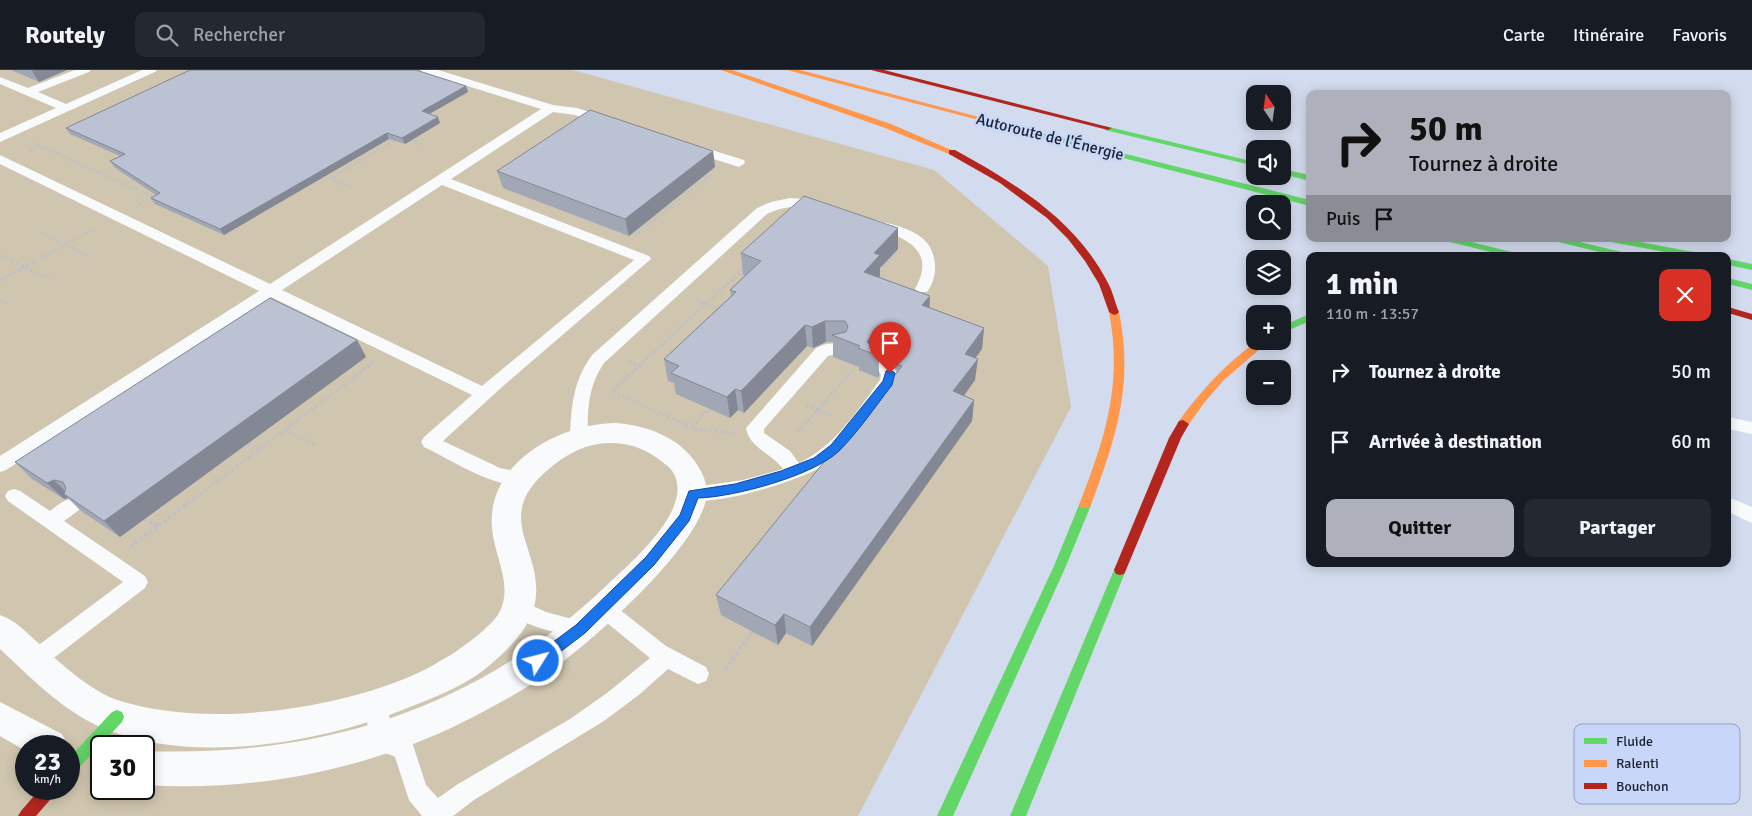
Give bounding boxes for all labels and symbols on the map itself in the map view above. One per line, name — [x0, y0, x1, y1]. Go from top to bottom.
north arrow — [1246, 85, 1291, 130]
street label: Autoroute de l'Énergie — [974, 109, 1126, 165]
pin — [869, 322, 911, 373]
position arrow — [511, 634, 563, 686]
legend — [1574, 724, 1740, 804]
text: Fluide — [1616, 733, 1653, 750]
speed limit sign: 30 — [90, 735, 155, 800]
text: Ralenti — [1616, 755, 1659, 772]
text: Bouchon — [1616, 778, 1669, 795]

